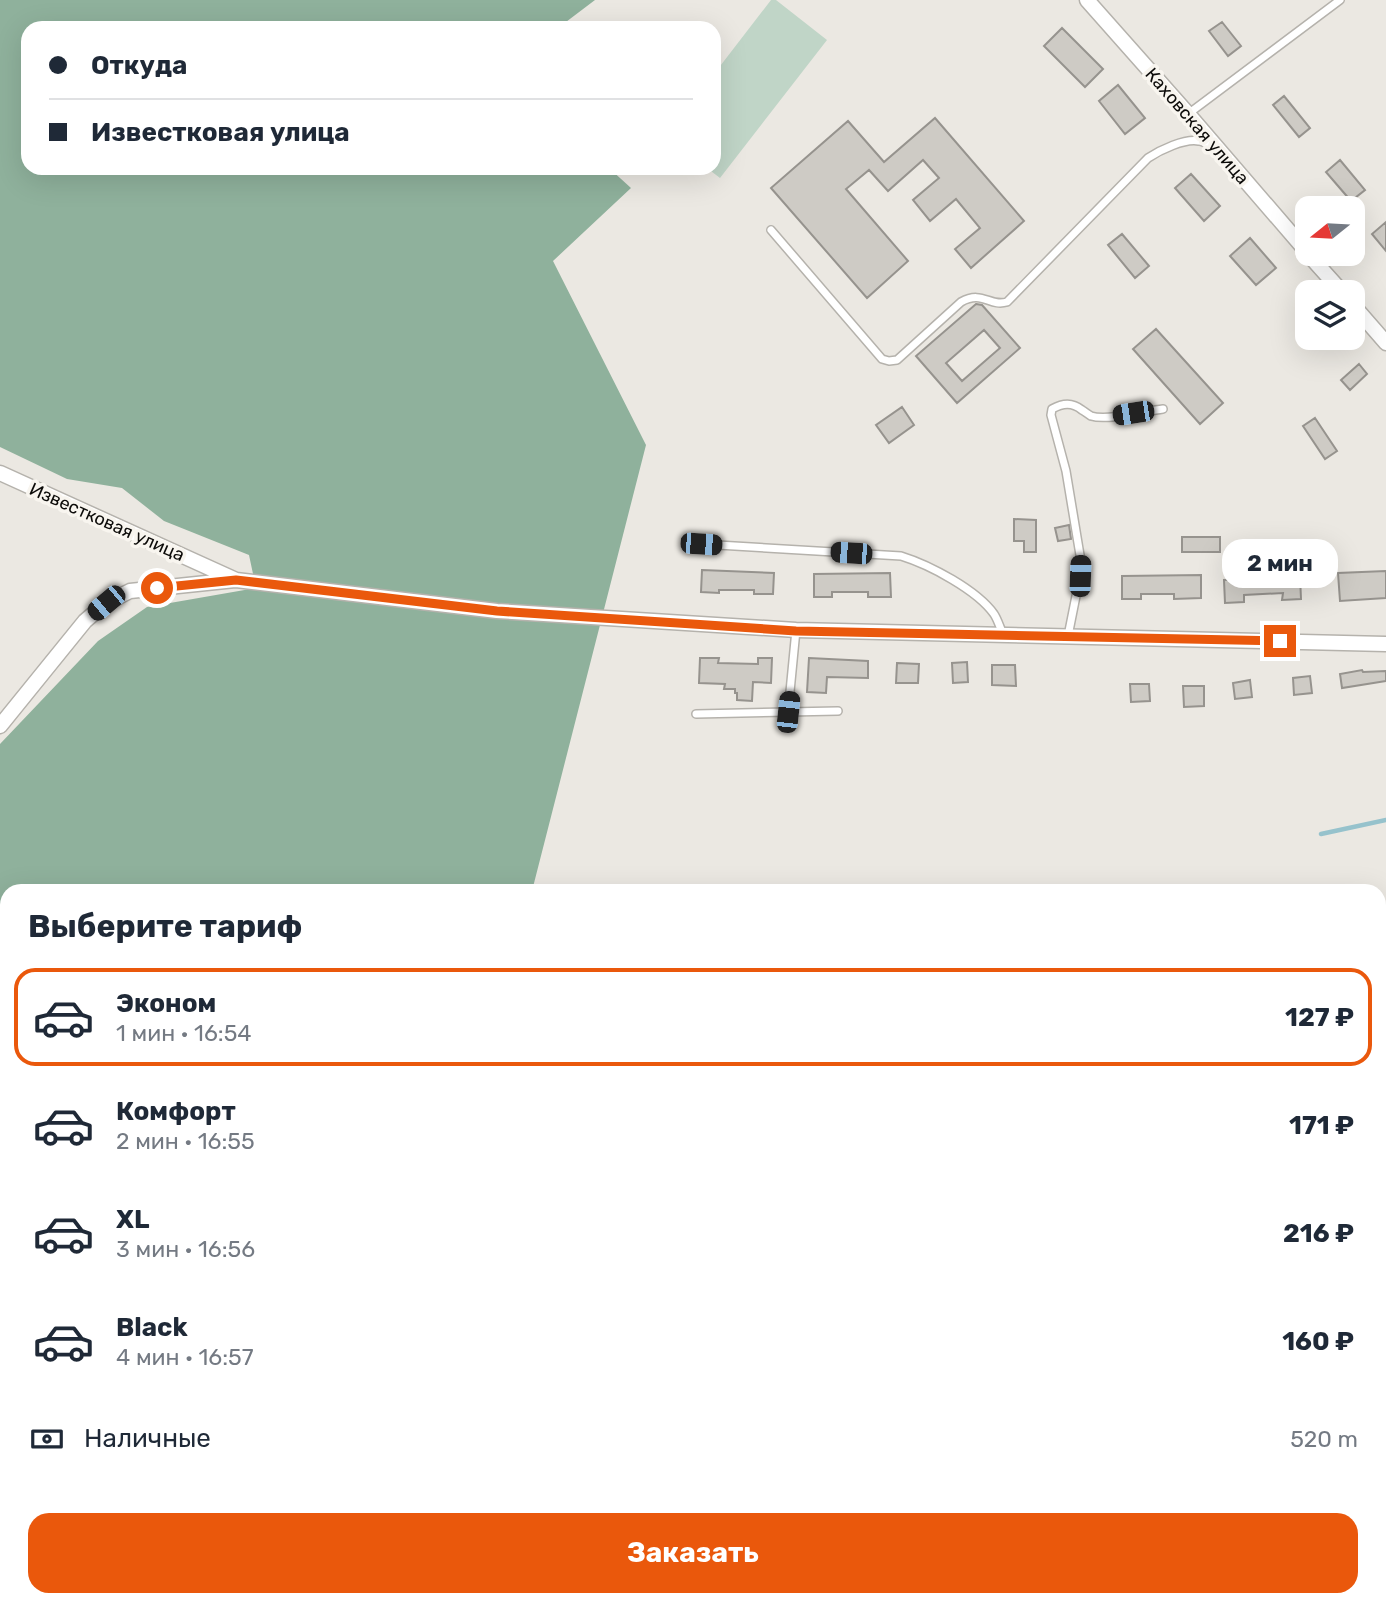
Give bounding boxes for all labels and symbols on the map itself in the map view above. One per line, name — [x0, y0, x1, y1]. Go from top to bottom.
street label: Каховская улица — [1140, 63, 1254, 189]
north arrow — [1295, 196, 1365, 266]
car — [1111, 399, 1156, 427]
street label: Известковая улица — [26, 478, 188, 566]
car — [680, 532, 723, 556]
callout: 2 мин — [1222, 540, 1338, 588]
car — [830, 541, 873, 565]
car — [1069, 555, 1092, 597]
route start — [141, 572, 173, 604]
car — [84, 581, 129, 625]
route end — [1264, 625, 1296, 657]
car — [776, 690, 801, 734]

